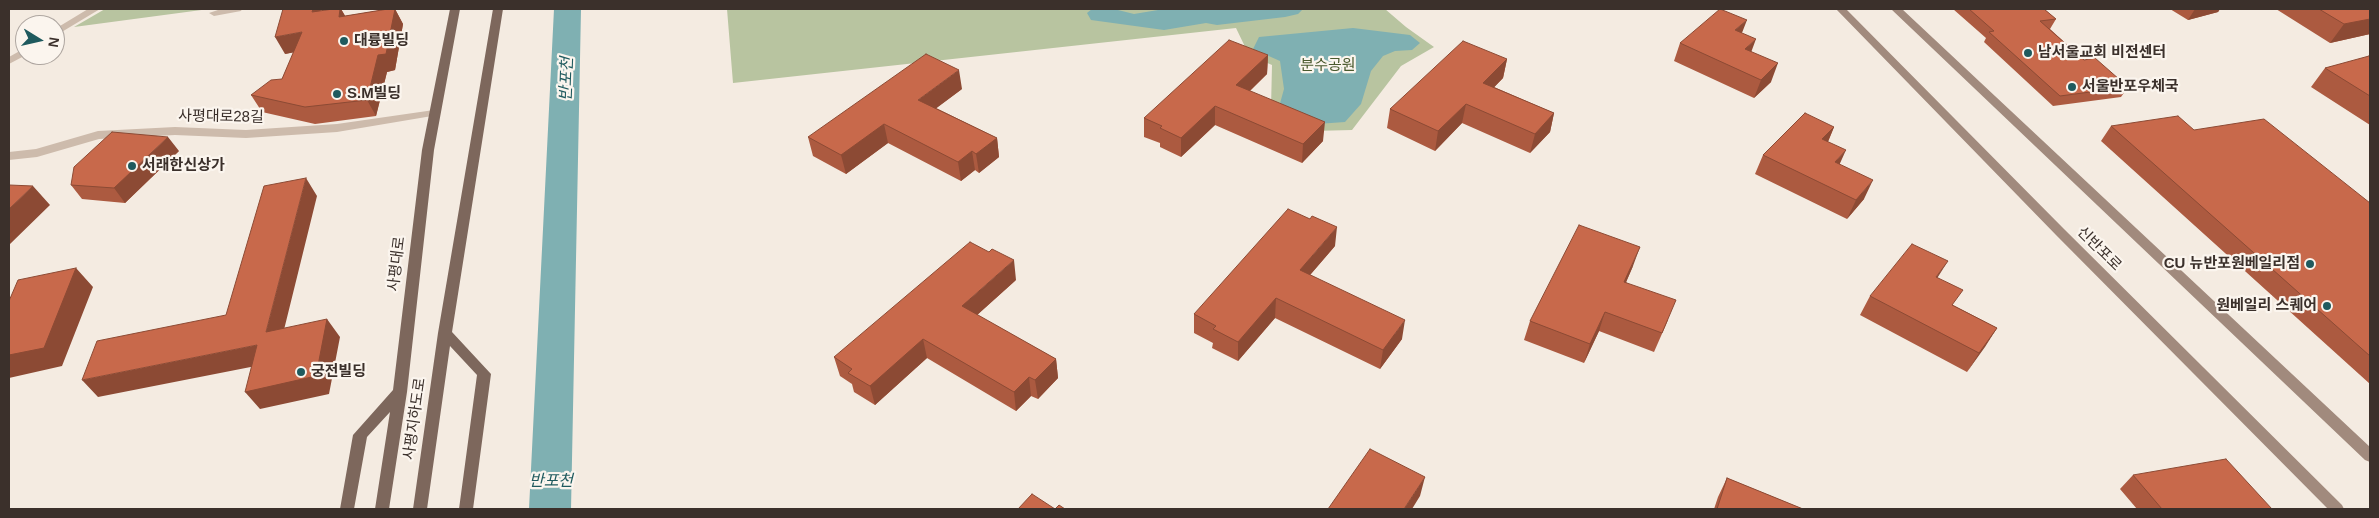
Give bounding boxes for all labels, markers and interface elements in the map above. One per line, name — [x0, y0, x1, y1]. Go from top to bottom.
north arrow — [15, 15, 65, 65]
place label: 대륭빌딩 — [354, 32, 409, 50]
marker: 대륭빌딩 — [338, 35, 350, 47]
text: N — [45, 36, 63, 48]
place label: 남서울교회 비전센터 — [2038, 44, 2166, 62]
marker: 남서울교회 비전센터 — [2022, 47, 2034, 59]
water label: 반포천 — [557, 57, 577, 101]
park label: 분수공원 — [1300, 57, 1356, 75]
place label: 서울반포우체국 — [2082, 78, 2179, 96]
marker: 서울반포우체국 — [2066, 81, 2078, 93]
place label: S.M빌딩 — [347, 85, 401, 103]
marker: S.M빌딩 — [331, 88, 343, 100]
street label: 사평대로28길 — [178, 107, 264, 127]
place label: 서래한신상가 — [142, 157, 225, 175]
marker: 서래한신상가 — [126, 160, 138, 172]
street label: 신반포로 — [2073, 223, 2125, 275]
street label: 사평대로 — [385, 236, 409, 292]
place label: CU 뉴반포원베일리점 — [2164, 255, 2300, 273]
marker: CU 뉴반포원베일리점 — [2304, 258, 2316, 270]
place label: 원베일리 스퀘어 — [2216, 297, 2317, 315]
marker: 원베일리 스퀘어 — [2321, 300, 2333, 312]
place label: 궁전빌딩 — [311, 363, 366, 381]
marker: 궁전빌딩 — [295, 366, 307, 378]
street label: 사평지하도로 — [400, 377, 430, 461]
water label: 반포천 — [529, 472, 573, 492]

